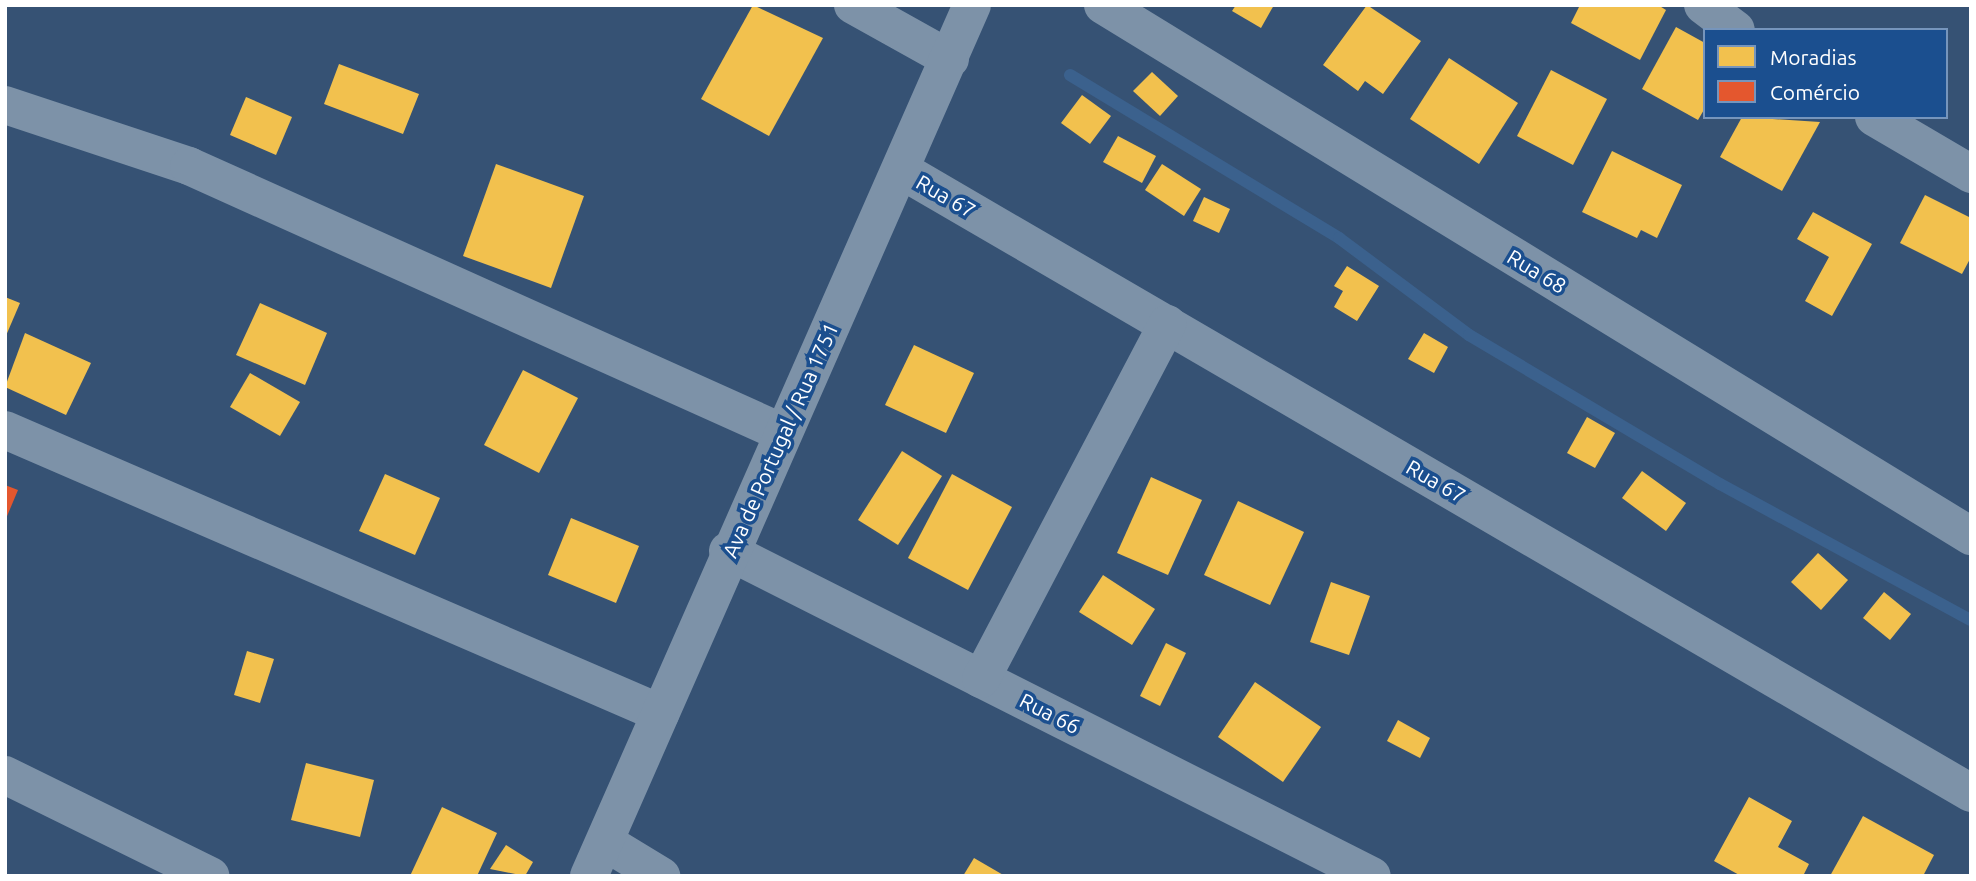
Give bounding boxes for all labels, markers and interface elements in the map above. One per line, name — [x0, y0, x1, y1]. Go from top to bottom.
legend — [1703, 28, 1948, 119]
text: Moradias — [1770, 45, 1857, 69]
text: Comércio — [1770, 80, 1860, 104]
street label: Rua 67 — [912, 169, 980, 223]
street label: Rua 68 — [1503, 244, 1571, 298]
street label: Ava de Portugal / Rua 1751 — [717, 319, 843, 561]
street label: Rua 67 — [1402, 454, 1470, 508]
street label: Rua 66 — [1016, 687, 1084, 739]

